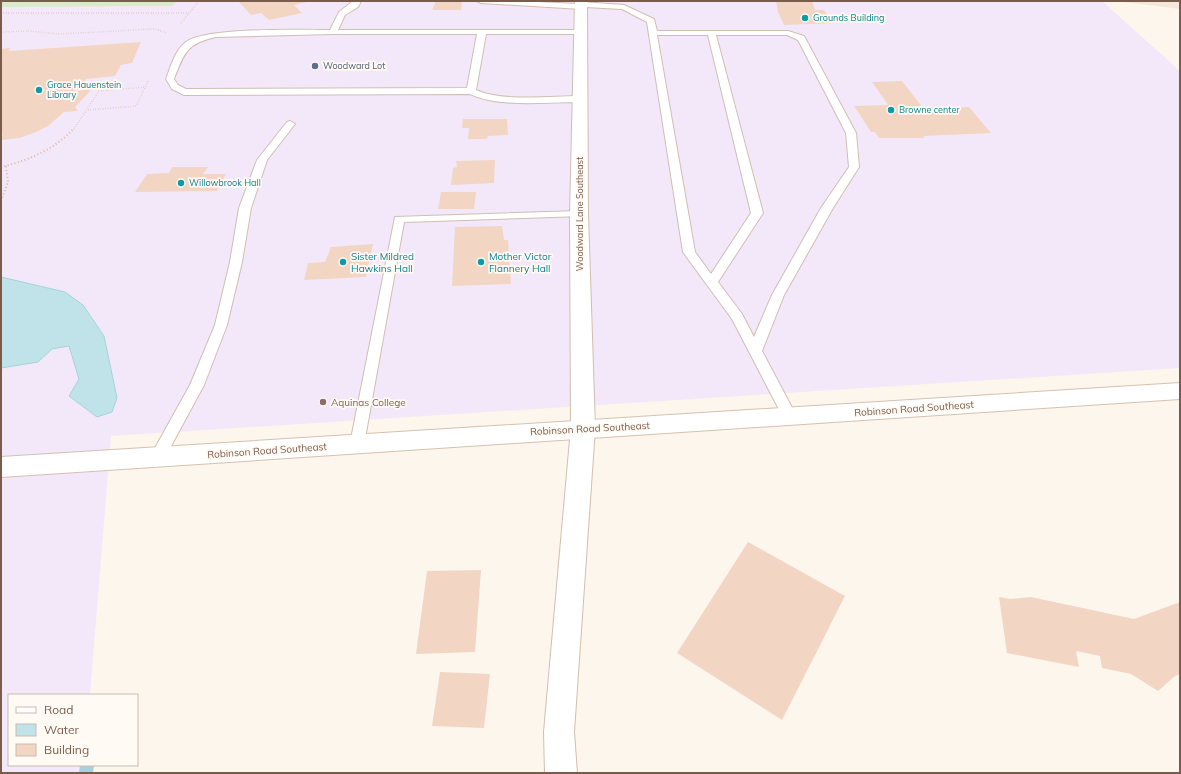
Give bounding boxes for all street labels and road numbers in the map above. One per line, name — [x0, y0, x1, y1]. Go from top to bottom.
street label: Woodward Lane Southeast — [574, 157, 585, 271]
street label: Robinson Road Southeast — [854, 398, 975, 419]
street label: Robinson Road Southeast — [530, 419, 651, 438]
street label: Robinson Road Southeast — [207, 440, 328, 461]

